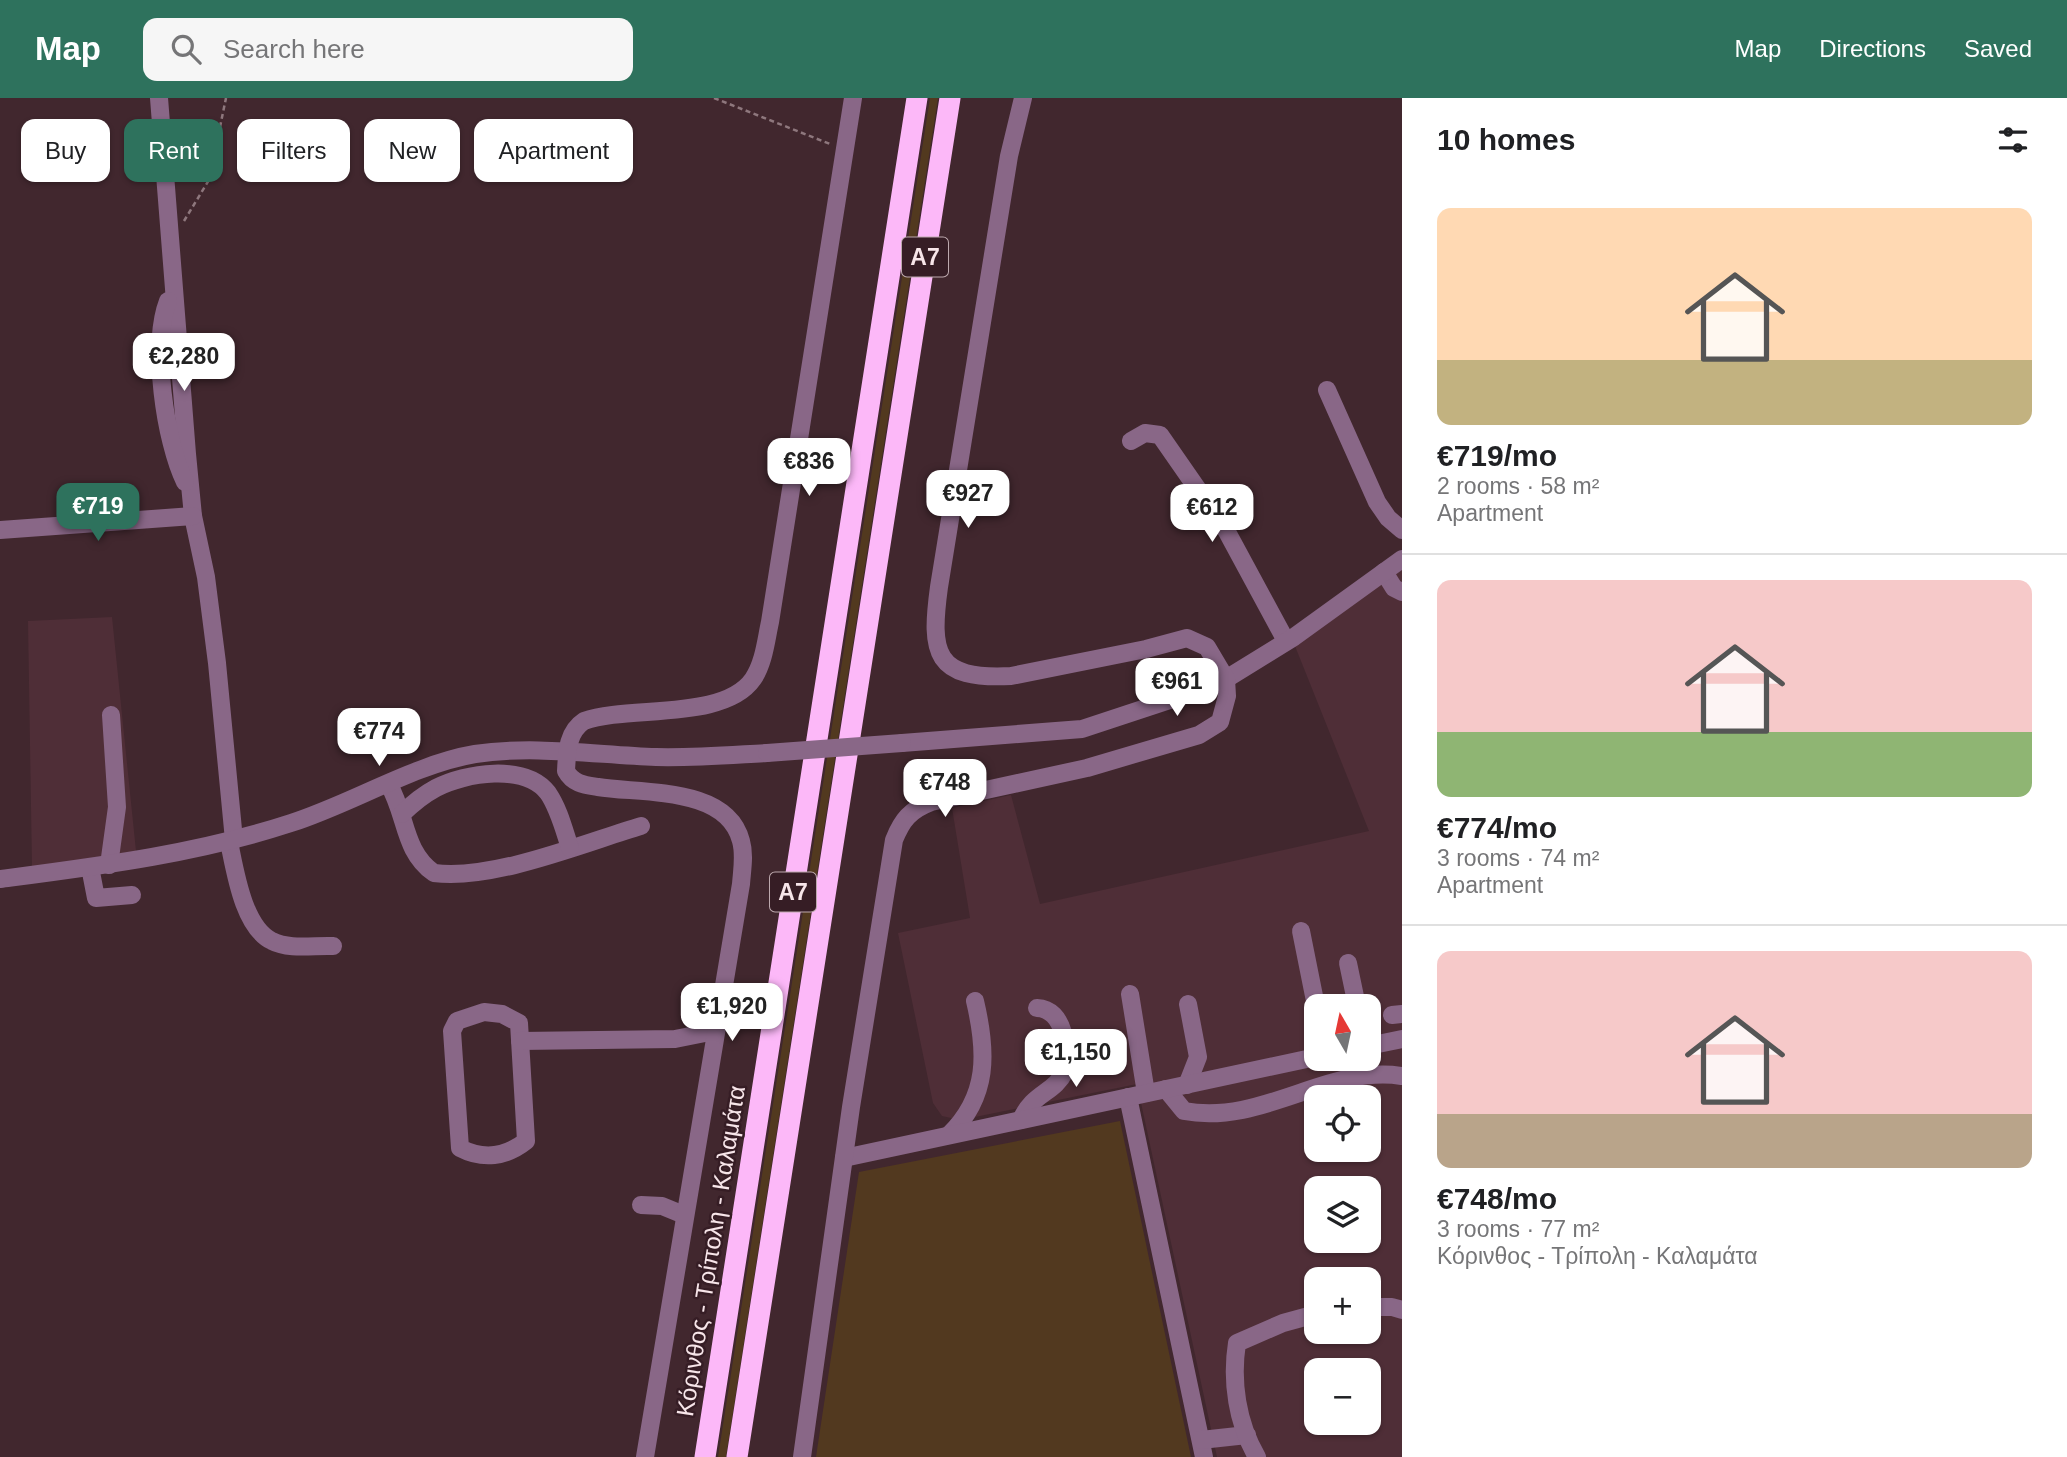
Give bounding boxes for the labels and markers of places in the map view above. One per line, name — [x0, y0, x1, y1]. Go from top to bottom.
pin: €2,280 — [127, 334, 241, 393]
pin: €836 — [768, 438, 850, 498]
pin: €927 — [927, 470, 1009, 530]
pin: €719 — [57, 484, 139, 543]
pin: €612 — [1171, 484, 1253, 544]
pin: €961 — [1136, 658, 1218, 718]
pin: €774 — [338, 708, 420, 768]
pin: €748 — [904, 760, 986, 819]
pin: €1,920 — [675, 984, 789, 1043]
pin: €1,150 — [1019, 1030, 1133, 1089]

